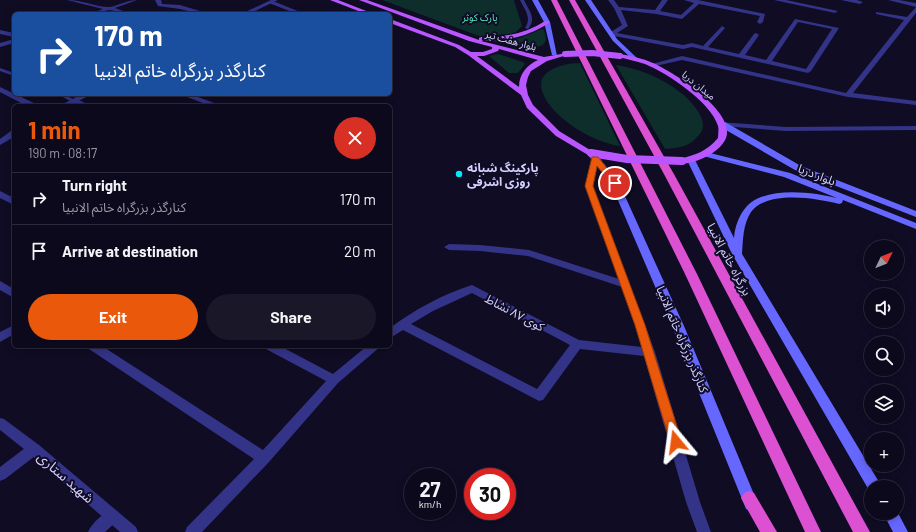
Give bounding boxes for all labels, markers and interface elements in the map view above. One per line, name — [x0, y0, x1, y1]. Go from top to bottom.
park label: پارک کوثر — [461, 11, 498, 24]
text: 170 m — [94, 18, 163, 52]
street label: بلوار هفت تیر — [483, 27, 538, 54]
icon: right — [28, 28, 80, 80]
text: کنارگذر بزرگراه خاتم الانبیا — [94, 59, 266, 81]
street label: میدان دریا — [679, 68, 718, 103]
text: 1 min — [28, 115, 81, 144]
button: close — [334, 117, 376, 159]
text: 190 m · 08:17 — [28, 145, 97, 161]
place label: پارکینگ شبانه روزی اشرفی — [467, 160, 539, 189]
street label: بلوار دریا — [796, 160, 838, 189]
pin — [598, 166, 632, 200]
marker: پارکینگ شبانه روزی اشرفی — [454, 169, 464, 179]
icon: arrive — [604, 172, 626, 194]
text: Turn right — [62, 176, 127, 194]
icon: right — [28, 188, 50, 210]
text: 170 m — [340, 190, 376, 208]
text: کنارگذر بزرگراه خاتم الانبیا — [62, 199, 186, 215]
street label: بزرگراه خاتم الانبیا — [702, 220, 755, 299]
icon: arrive — [28, 240, 50, 262]
north arrow — [864, 240, 904, 280]
map controls — [864, 240, 904, 520]
text: Arrive at destination — [62, 242, 198, 260]
text: 20 m — [344, 242, 376, 260]
street label: کنارگذر بزرگراه خاتم الانبیا — [651, 284, 712, 397]
button: sound — [864, 288, 904, 328]
street label: کوی ۸۷ نشاط — [483, 291, 548, 335]
button: Exit — [28, 294, 198, 340]
button: Share — [206, 294, 376, 340]
button: search — [864, 336, 904, 376]
button: layers — [864, 384, 904, 424]
position arrow — [655, 421, 697, 463]
button: + — [864, 432, 904, 472]
street label: شهید ستاری — [34, 448, 98, 507]
speed limit sign: 30 — [464, 468, 516, 520]
text: 27 — [419, 477, 441, 501]
button: − — [864, 480, 904, 520]
text: km/h — [419, 498, 441, 510]

